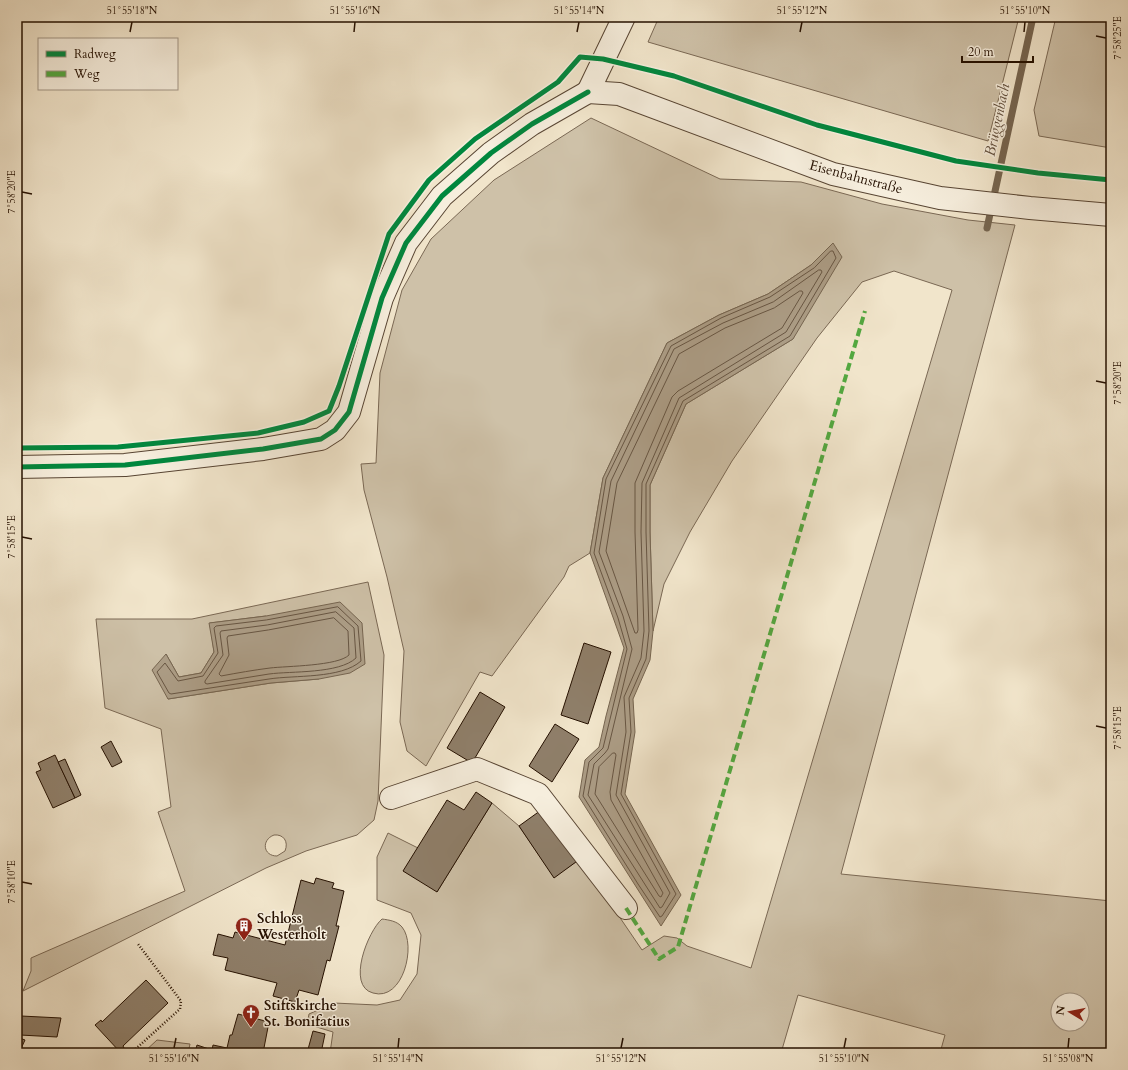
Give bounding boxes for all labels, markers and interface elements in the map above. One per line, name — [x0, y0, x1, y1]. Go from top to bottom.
text: 51°55'18"N — [107, 4, 158, 18]
text: 51°55'16"N — [330, 4, 381, 18]
text: 51°55'14"N — [554, 4, 605, 18]
text: 51°55'12"N — [777, 4, 828, 18]
text: 51°55'10"N — [1000, 4, 1051, 18]
text: 7°58'25"E — [1111, 16, 1125, 60]
legend — [38, 38, 178, 90]
scale bar — [962, 38, 1033, 64]
text: 20 m — [968, 44, 995, 60]
text: Radweg — [74, 46, 116, 62]
text: Weg — [73, 66, 100, 82]
water label: Brüggenbach — [980, 81, 1015, 158]
street label: Eisenbahnstraße — [807, 155, 905, 199]
text: 7°58'20"E — [5, 170, 19, 214]
text: 7°58'20"E — [1111, 361, 1125, 405]
text: 7°58'15"E — [5, 515, 19, 559]
text: 7°58'15"E — [1111, 706, 1125, 750]
text: 7°58'10"E — [5, 860, 19, 904]
place label: Schloss Westerholt — [256, 909, 326, 944]
building icon: Schloss Westerholt — [234, 916, 254, 941]
north arrow — [1050, 992, 1090, 1032]
place label: Stiftskirche St. Bonifatius — [264, 996, 350, 1031]
church icon: Stiftskirche St. Bonifatius — [241, 1003, 261, 1028]
text: N — [1052, 1004, 1069, 1016]
text: 51°55'16"N — [149, 1052, 200, 1066]
text: 51°55'14"N — [373, 1052, 424, 1066]
text: 51°55'12"N — [596, 1052, 647, 1066]
text: 51°55'10"N — [819, 1052, 870, 1066]
text: 51°55'08"N — [1043, 1052, 1094, 1066]

